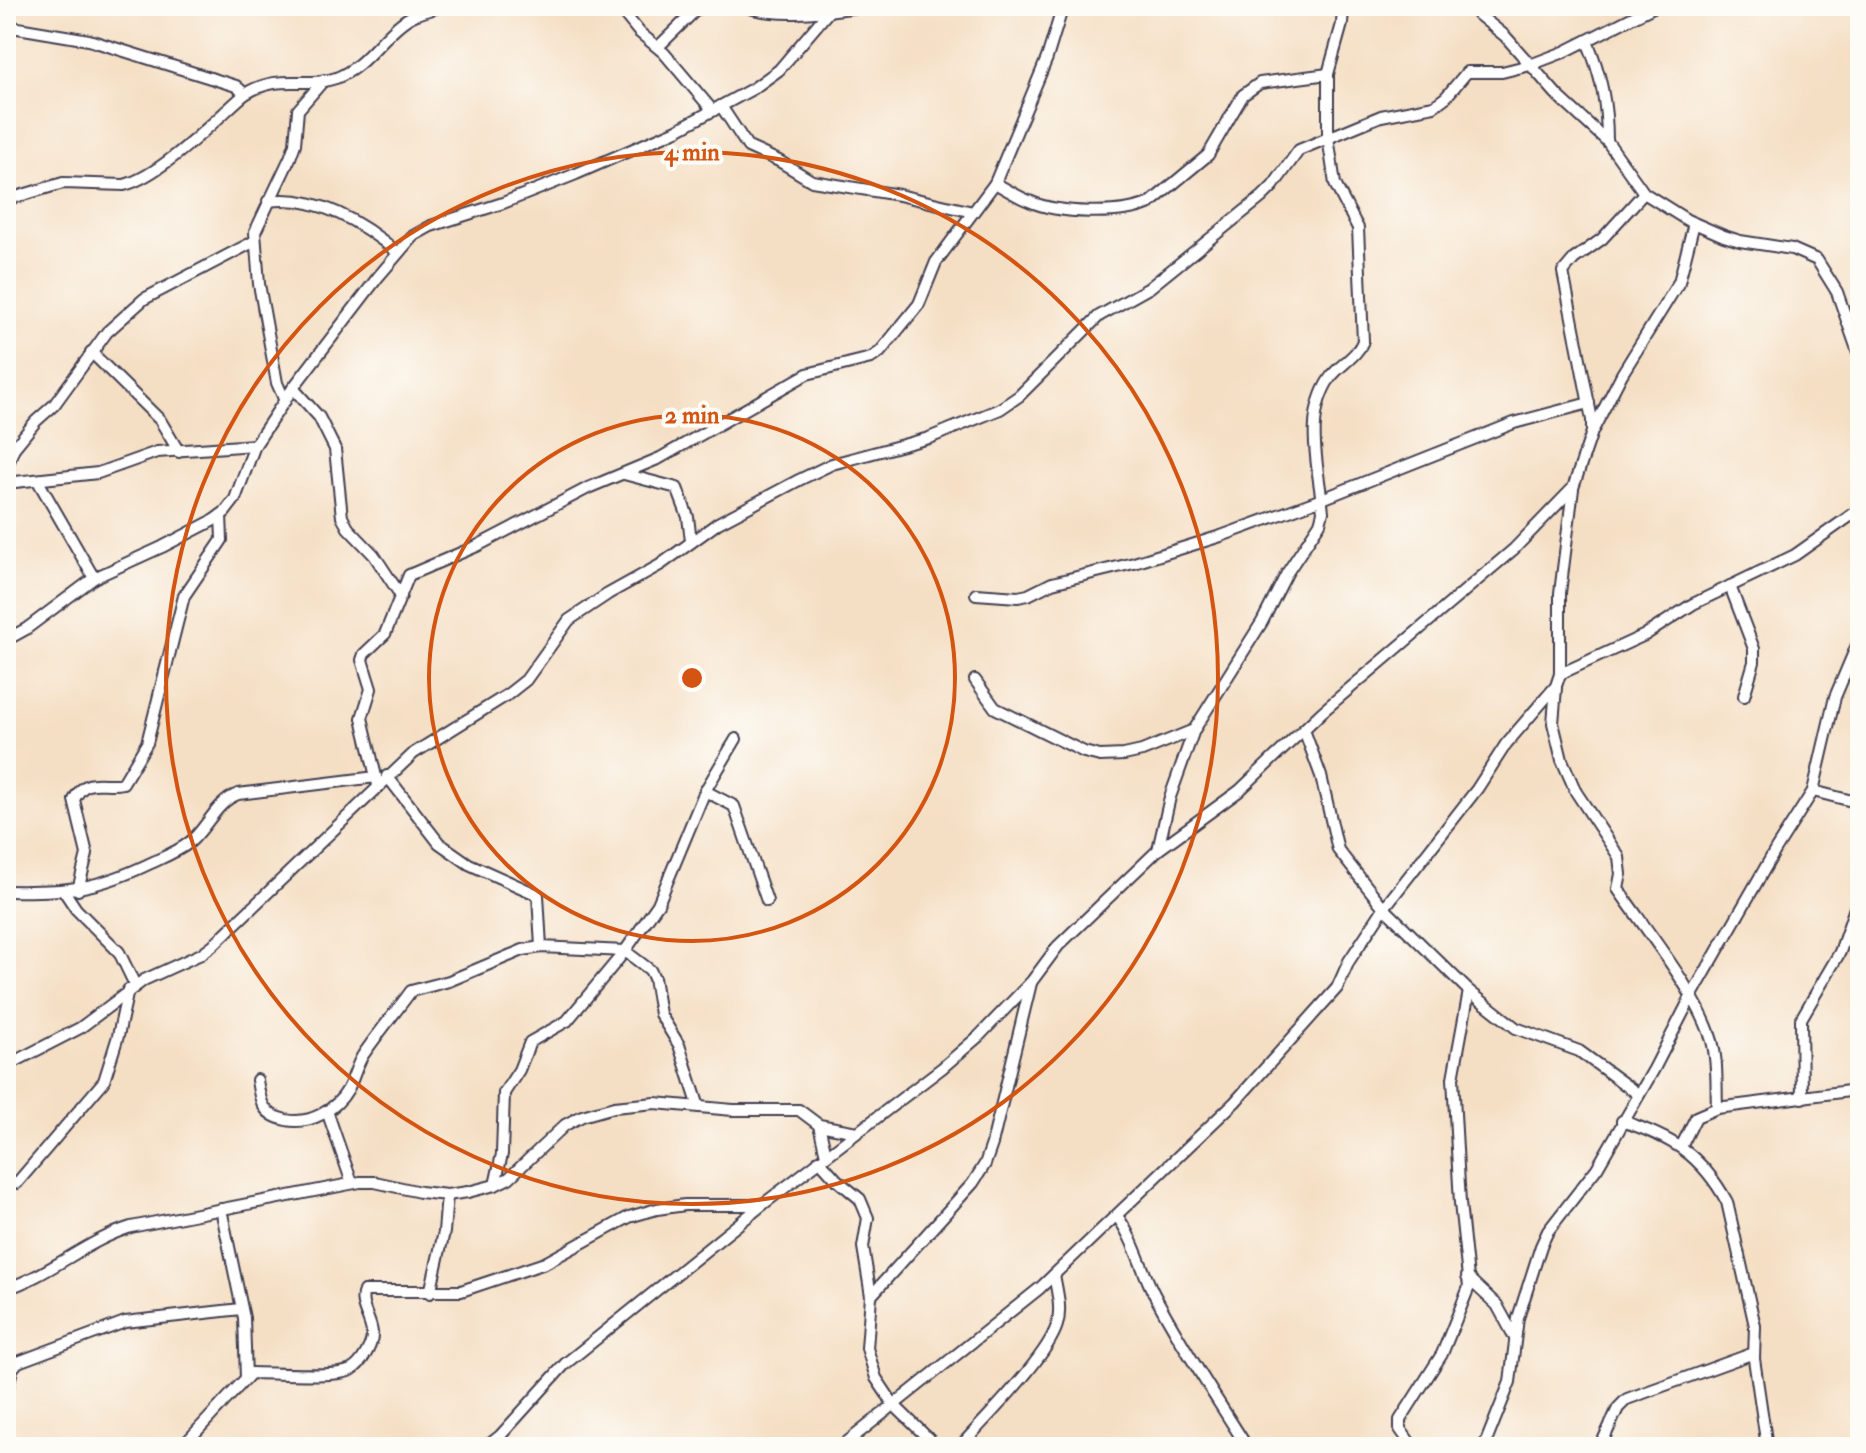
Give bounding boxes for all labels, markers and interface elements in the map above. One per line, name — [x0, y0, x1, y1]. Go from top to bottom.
text: 4 min — [663, 137, 720, 168]
text: 2 min — [665, 400, 720, 431]
centre of rings — [678, 664, 706, 692]

